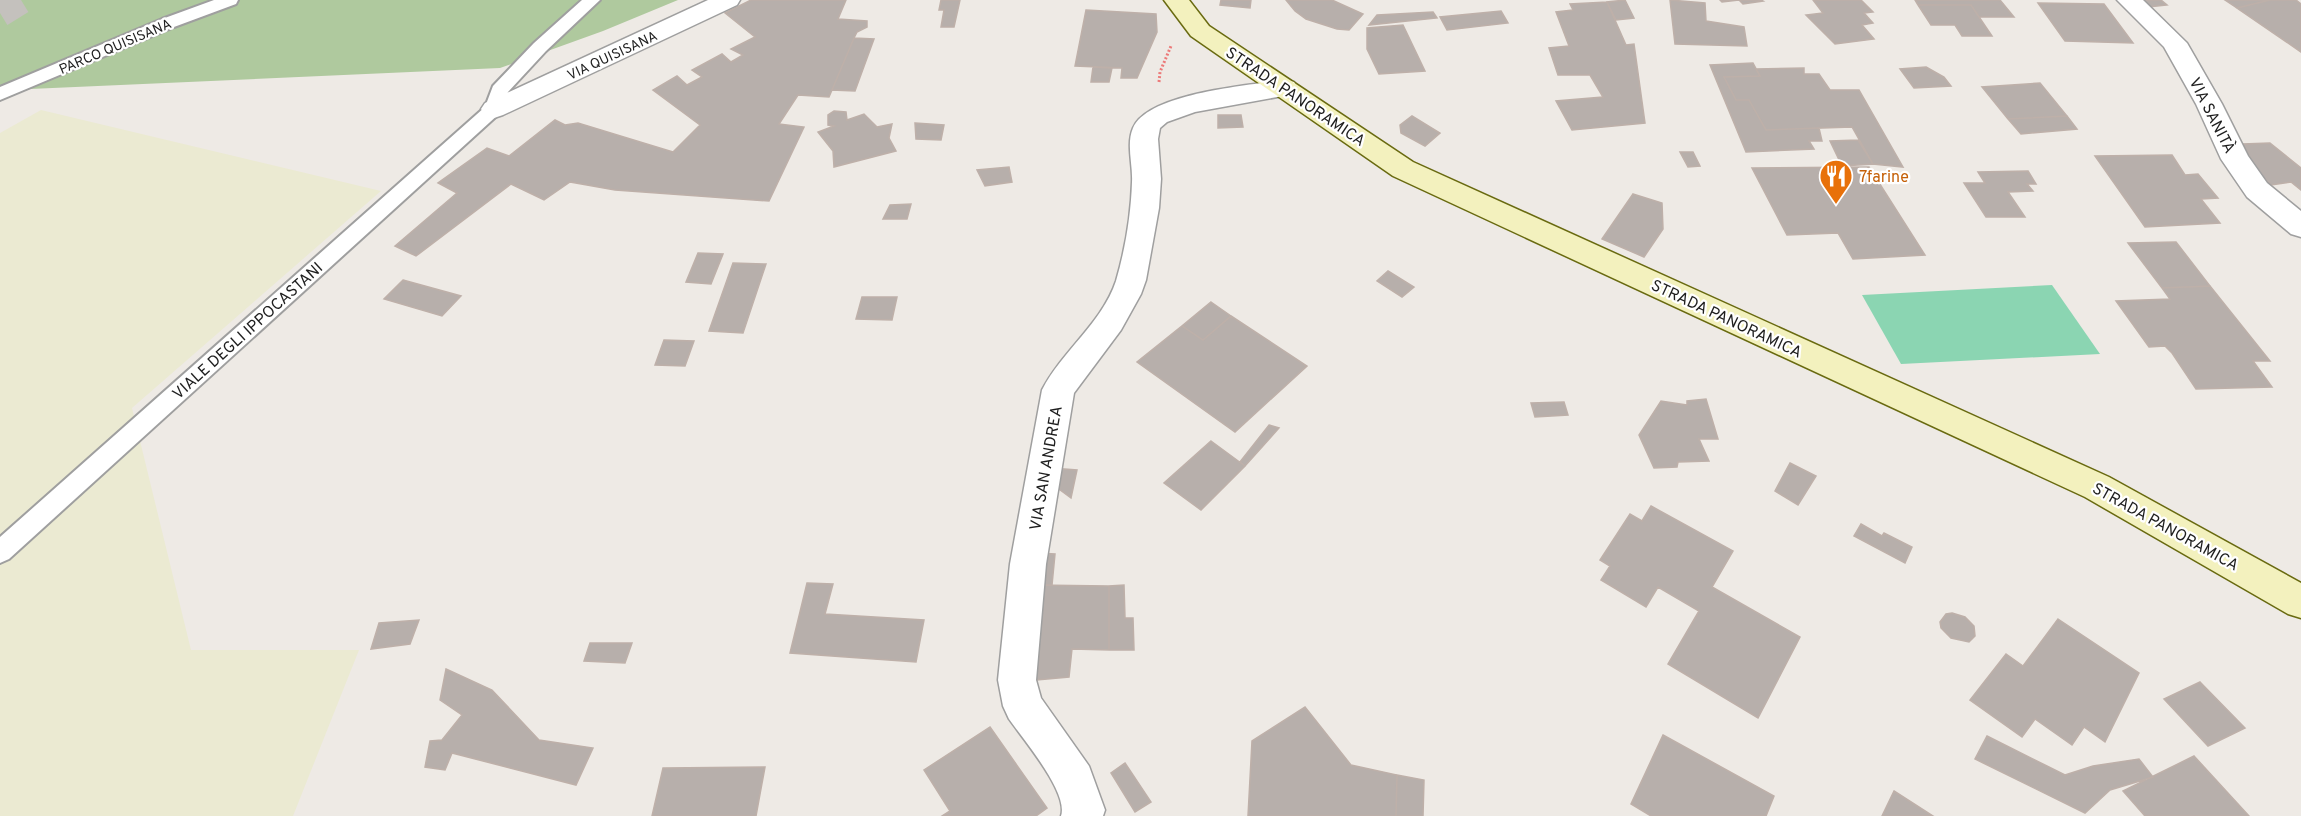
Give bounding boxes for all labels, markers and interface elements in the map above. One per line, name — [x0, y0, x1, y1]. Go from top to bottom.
street label: PARCO QUISISANA — [57, 16, 174, 79]
street label: VIA QUISISANA — [565, 28, 660, 85]
street label: STRADA PANORAMICA — [1221, 43, 1369, 152]
street label: VIA SANITÀ — [2184, 74, 2241, 157]
restaurant icon: 7farine — [1818, 158, 1854, 205]
place label: 7farine — [1859, 168, 1909, 188]
street label: VIALE DEGLI IPPOCASTANI — [169, 259, 328, 404]
street label: STRADA PANORAMICA — [1647, 276, 1805, 364]
street label: VIA SAN ANDREA — [1026, 404, 1068, 532]
street label: STRADA PANORAMICA — [2088, 479, 2242, 576]

